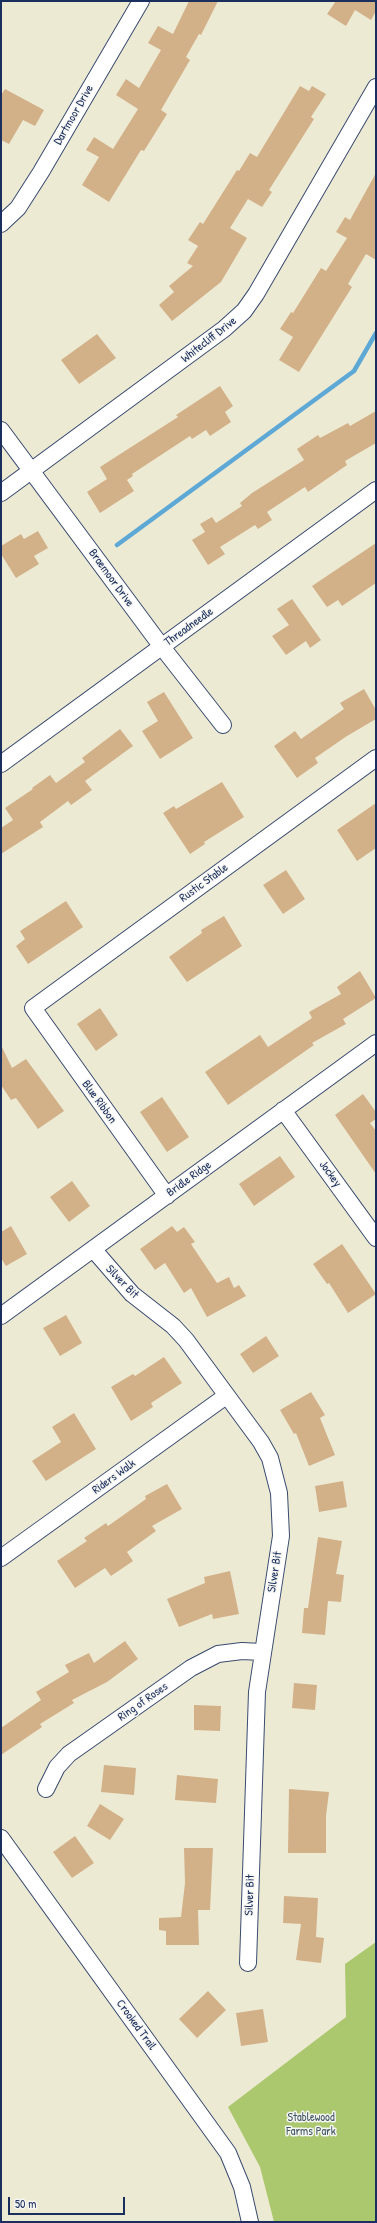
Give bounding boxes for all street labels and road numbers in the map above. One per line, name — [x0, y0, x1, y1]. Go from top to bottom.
street label: Dartmoor Drive — [51, 82, 97, 148]
street label: Whitecliff Drive — [178, 314, 240, 366]
street label: Braemoor Drive — [85, 546, 137, 610]
street label: Threadneedle — [162, 604, 216, 650]
street label: Rustic Stable — [177, 861, 231, 905]
street label: Blue Ribbon — [79, 1078, 119, 1126]
street label: Bridle Ridge — [164, 1158, 214, 1200]
street label: Jockey — [316, 1158, 344, 1190]
street label: Silver Bit — [102, 1262, 142, 1302]
street label: Riders Walk — [90, 1457, 138, 1497]
street label: Silver Bit — [265, 1551, 285, 1593]
street label: Ring of Roses — [115, 1680, 171, 1724]
street label: Silver Bit — [242, 1874, 258, 1916]
street label: Crooked Trail — [113, 1997, 159, 2053]

